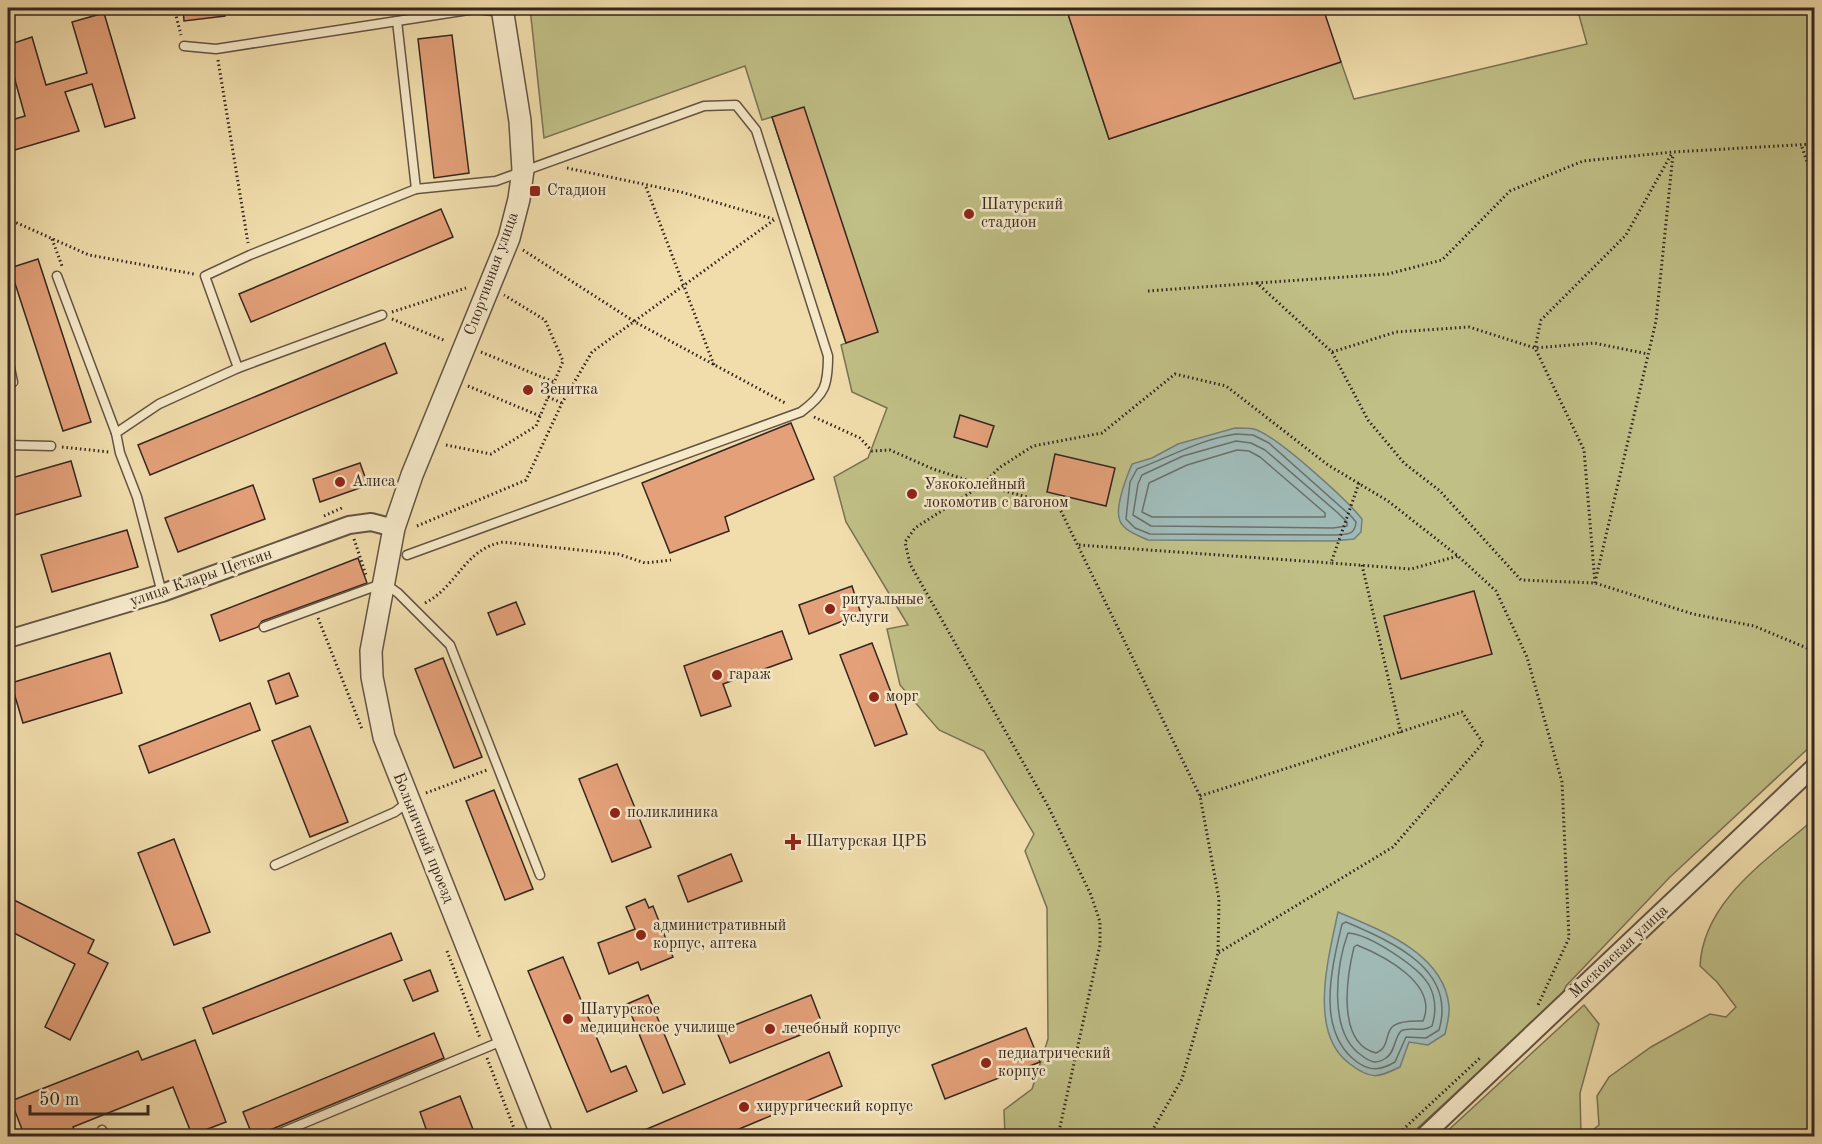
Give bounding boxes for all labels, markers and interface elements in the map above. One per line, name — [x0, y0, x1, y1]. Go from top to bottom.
place label: Стадион — [547, 183, 607, 199]
marker: Стадион — [528, 184, 542, 198]
place label: Шатурский стадион — [981, 197, 1063, 231]
marker: Шатурский стадион — [962, 207, 976, 221]
street label: Спортивная улица — [462, 210, 522, 338]
place label: Зенитка — [540, 382, 598, 398]
marker: Зенитка — [521, 383, 535, 397]
place label: Алиса — [352, 474, 396, 490]
marker: Алиса — [333, 475, 347, 489]
place label: Узкоколейный локомотив с вагоном — [924, 477, 1068, 511]
marker: Узкоколейный локомотив с вагоном — [905, 487, 919, 501]
street label: улица Клары Цеткин — [128, 546, 274, 610]
place label: ритуальные услуги — [842, 592, 924, 626]
marker: ритуальные услуги — [823, 602, 837, 616]
place label: гараж — [729, 667, 772, 683]
marker: гараж — [710, 668, 724, 682]
place label: морг — [886, 689, 918, 705]
marker: морг — [867, 690, 881, 704]
street label: Больничный проезд — [390, 771, 456, 906]
place label: поликлиника — [627, 805, 718, 821]
marker: поликлиника — [608, 806, 622, 820]
marker: Шатурская ЦРБ — [784, 833, 802, 851]
place label: Шатурская ЦРБ — [806, 834, 927, 850]
street label: Московская улица — [1567, 902, 1672, 1002]
place label: административный корпус, аптека — [653, 918, 786, 952]
marker: административный корпус, аптека — [634, 928, 648, 942]
place label: Шатурское медицинское училище — [580, 1002, 735, 1036]
marker: Шатурское медицинское училище — [561, 1012, 575, 1026]
place label: лечебный корпус — [782, 1021, 901, 1037]
marker: лечебный корпус — [763, 1022, 777, 1036]
place label: педиатрический корпус — [998, 1046, 1111, 1080]
marker: педиатрический корпус — [979, 1056, 993, 1070]
scale bar — [30, 1078, 148, 1116]
text: 50 m — [39, 1091, 79, 1109]
place label: хирургический корпус — [756, 1099, 913, 1115]
marker: хирургический корпус — [737, 1100, 751, 1114]

